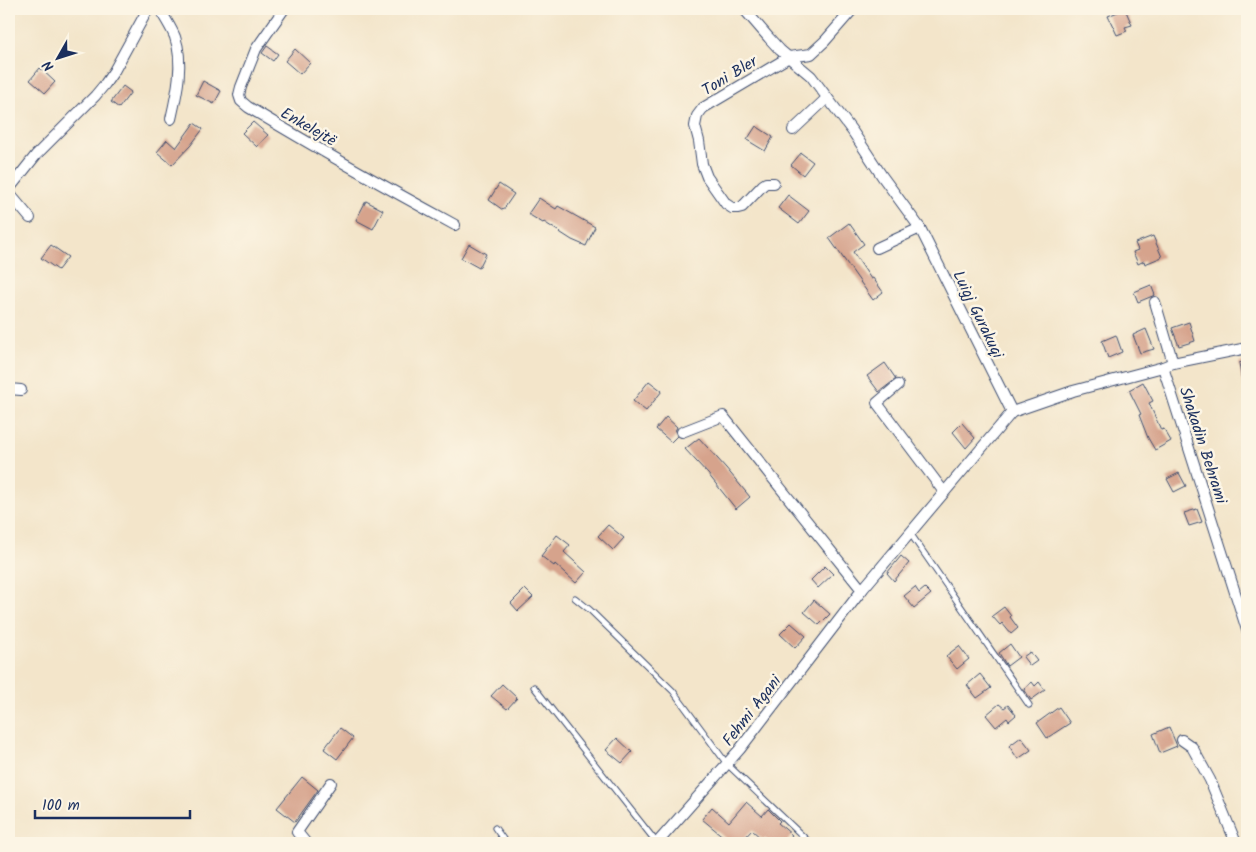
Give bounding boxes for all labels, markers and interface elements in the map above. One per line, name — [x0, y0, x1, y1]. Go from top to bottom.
north arrow — [32, 32, 82, 82]
street label: Toni Bler — [697, 49, 764, 103]
text: N — [37, 55, 60, 76]
street label: Enkelejtë — [276, 101, 341, 153]
street label: Luigj Gurakuqi — [946, 266, 1010, 364]
street label: Shakadin Behrami — [1172, 384, 1234, 508]
street label: Fehmi Agani — [716, 669, 789, 752]
scale bar — [35, 787, 190, 819]
text: 100 m — [42, 794, 80, 818]

